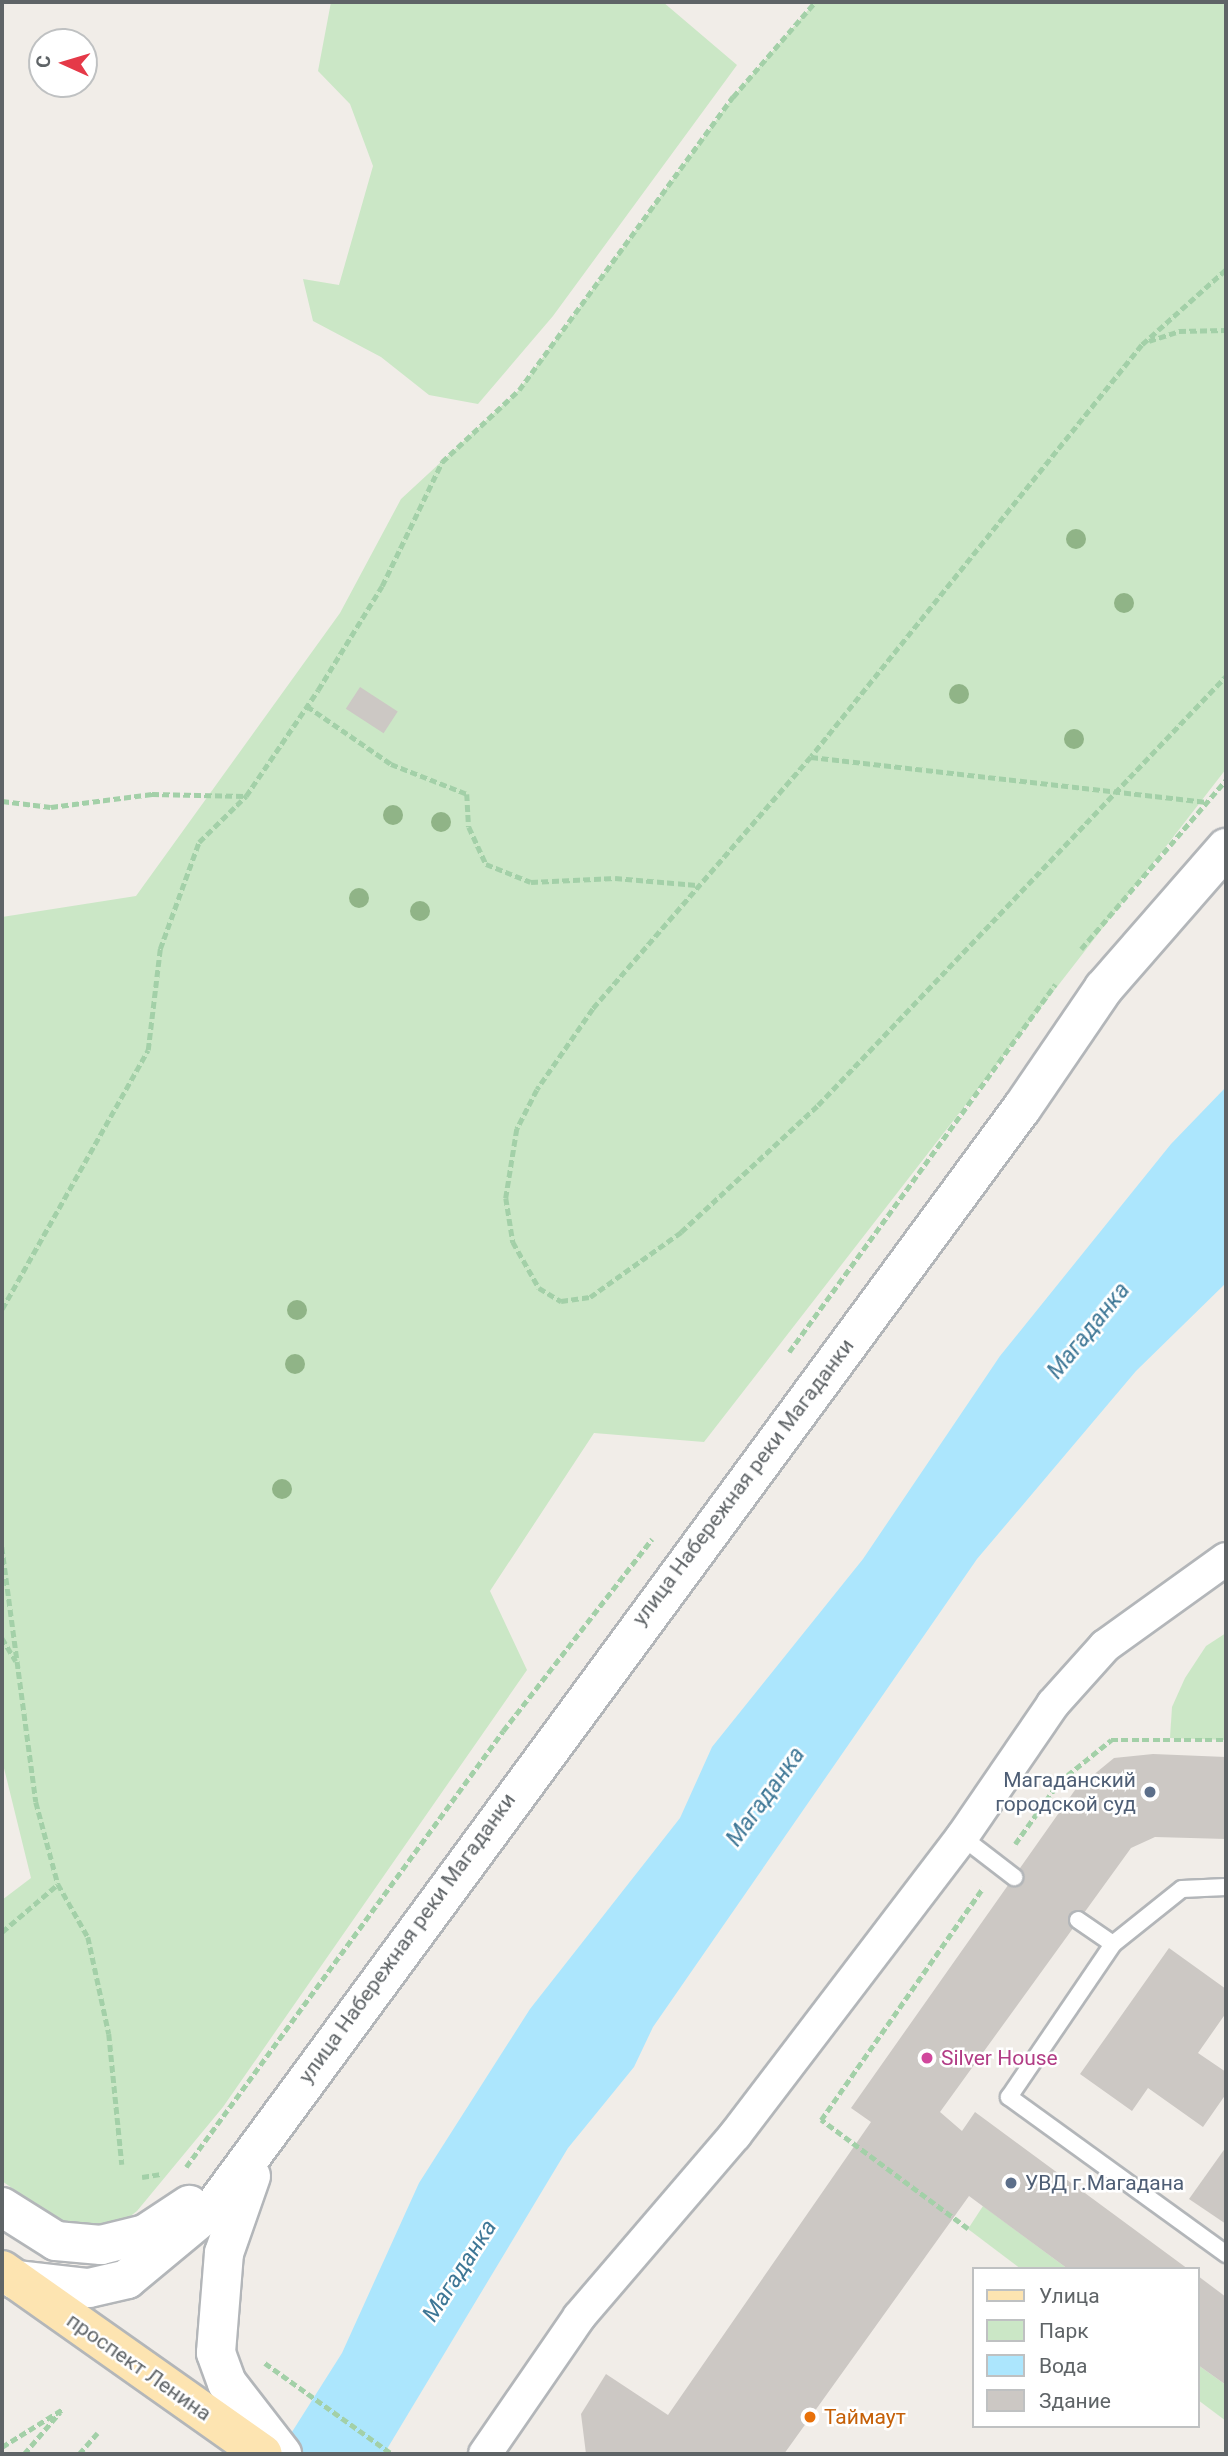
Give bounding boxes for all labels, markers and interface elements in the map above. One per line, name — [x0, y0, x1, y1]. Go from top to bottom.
north arrow — [28, 28, 98, 98]
text: С — [32, 55, 55, 69]
water label: Магаданка — [1042, 1277, 1136, 1385]
street label: улица Набережная реки Магаданки — [627, 1334, 859, 1630]
water label: Магаданка — [721, 1742, 811, 1852]
place label: Магаданский городской суд — [995, 1767, 1136, 1817]
marker: Магаданский городской суд — [1142, 1784, 1158, 1800]
street label: улица Набережная реки Магаданки — [293, 1788, 521, 2088]
place label: Silver House — [941, 2045, 1058, 2071]
marker: Silver House — [919, 2050, 935, 2066]
place label: УВД г.Магадана — [1025, 2170, 1184, 2196]
marker: УВД г.Магадана — [1003, 2175, 1019, 2191]
water label: Магаданка — [417, 2215, 503, 2327]
legend — [972, 2267, 1200, 2428]
text: Улица — [1039, 2284, 1100, 2308]
street label: проспект Ленина — [62, 2308, 216, 2426]
text: Парк — [1039, 2319, 1089, 2343]
text: Вода — [1039, 2354, 1087, 2378]
text: Здание — [1039, 2389, 1111, 2413]
place label: Таймаут — [824, 2404, 906, 2430]
marker: Таймаут — [802, 2409, 818, 2425]

